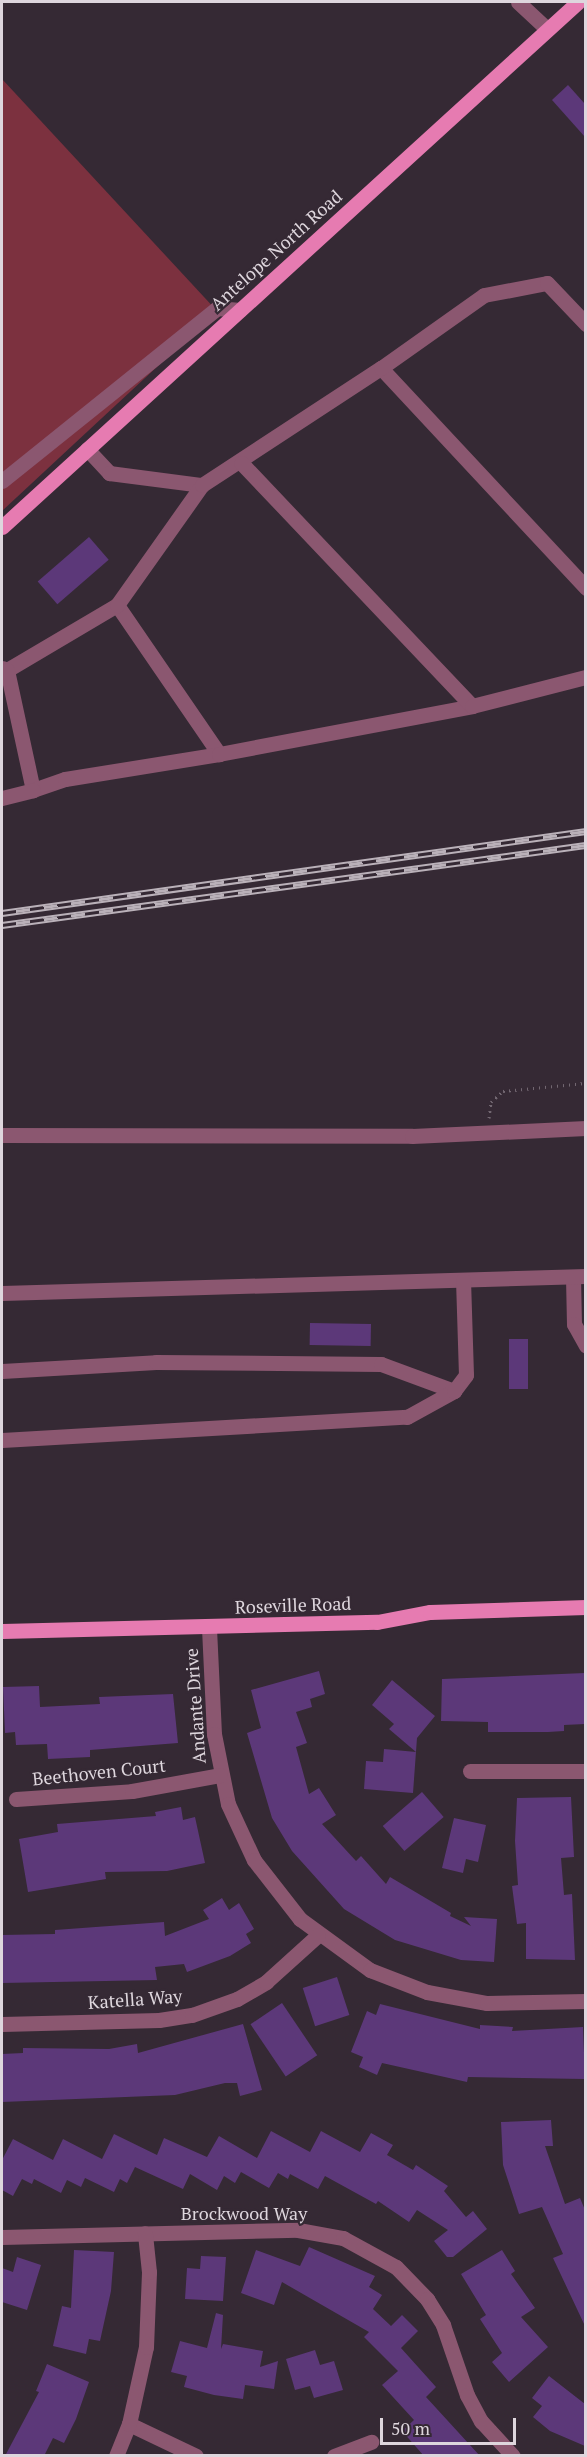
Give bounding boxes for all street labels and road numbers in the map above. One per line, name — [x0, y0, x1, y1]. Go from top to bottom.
street label: Antelope North Road — [206, 185, 346, 315]
street label: Roseville Road — [234, 1592, 352, 1618]
street label: Andante Drive — [180, 1647, 210, 1765]
street label: Beethoven Court — [31, 1754, 167, 1790]
street label: Katella Way — [87, 1985, 183, 2013]
street label: Brockwood Way — [181, 2202, 307, 2224]

